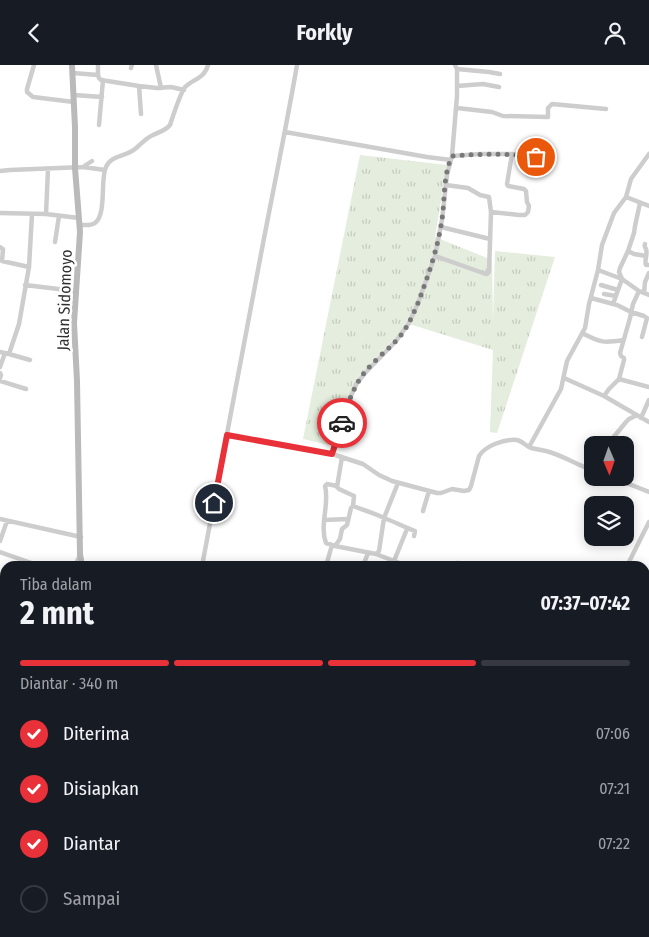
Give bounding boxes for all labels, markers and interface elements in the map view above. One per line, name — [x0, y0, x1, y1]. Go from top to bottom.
icon: back — [20, 19, 48, 47]
text: Forkly — [296, 19, 353, 46]
icon: person — [601, 19, 629, 47]
pin — [515, 136, 557, 178]
icon: bag — [522, 143, 550, 171]
street label: Jalan Sidomoyo — [53, 249, 76, 351]
courier — [317, 398, 367, 448]
icon: car — [328, 409, 356, 437]
north arrow — [584, 436, 634, 486]
map controls — [584, 436, 634, 546]
pin — [193, 482, 235, 524]
icon: home — [200, 489, 228, 517]
button: layers — [584, 496, 634, 546]
text: Tiba dalam — [20, 575, 92, 594]
text: 07:37–07:42 — [540, 592, 630, 615]
text: 2 mnt — [20, 594, 94, 632]
text: Diantar · 340 m — [20, 674, 118, 693]
icon: check — [20, 720, 48, 748]
text: Diterima — [63, 722, 129, 745]
text: 07:06 — [596, 724, 630, 743]
icon: check — [20, 775, 48, 803]
text: Disiapkan — [63, 777, 139, 800]
text: 07:21 — [599, 779, 630, 798]
icon: check — [20, 830, 48, 858]
text: Diantar — [63, 832, 120, 855]
text: 07:22 — [598, 834, 630, 853]
text: Sampai — [63, 887, 120, 910]

